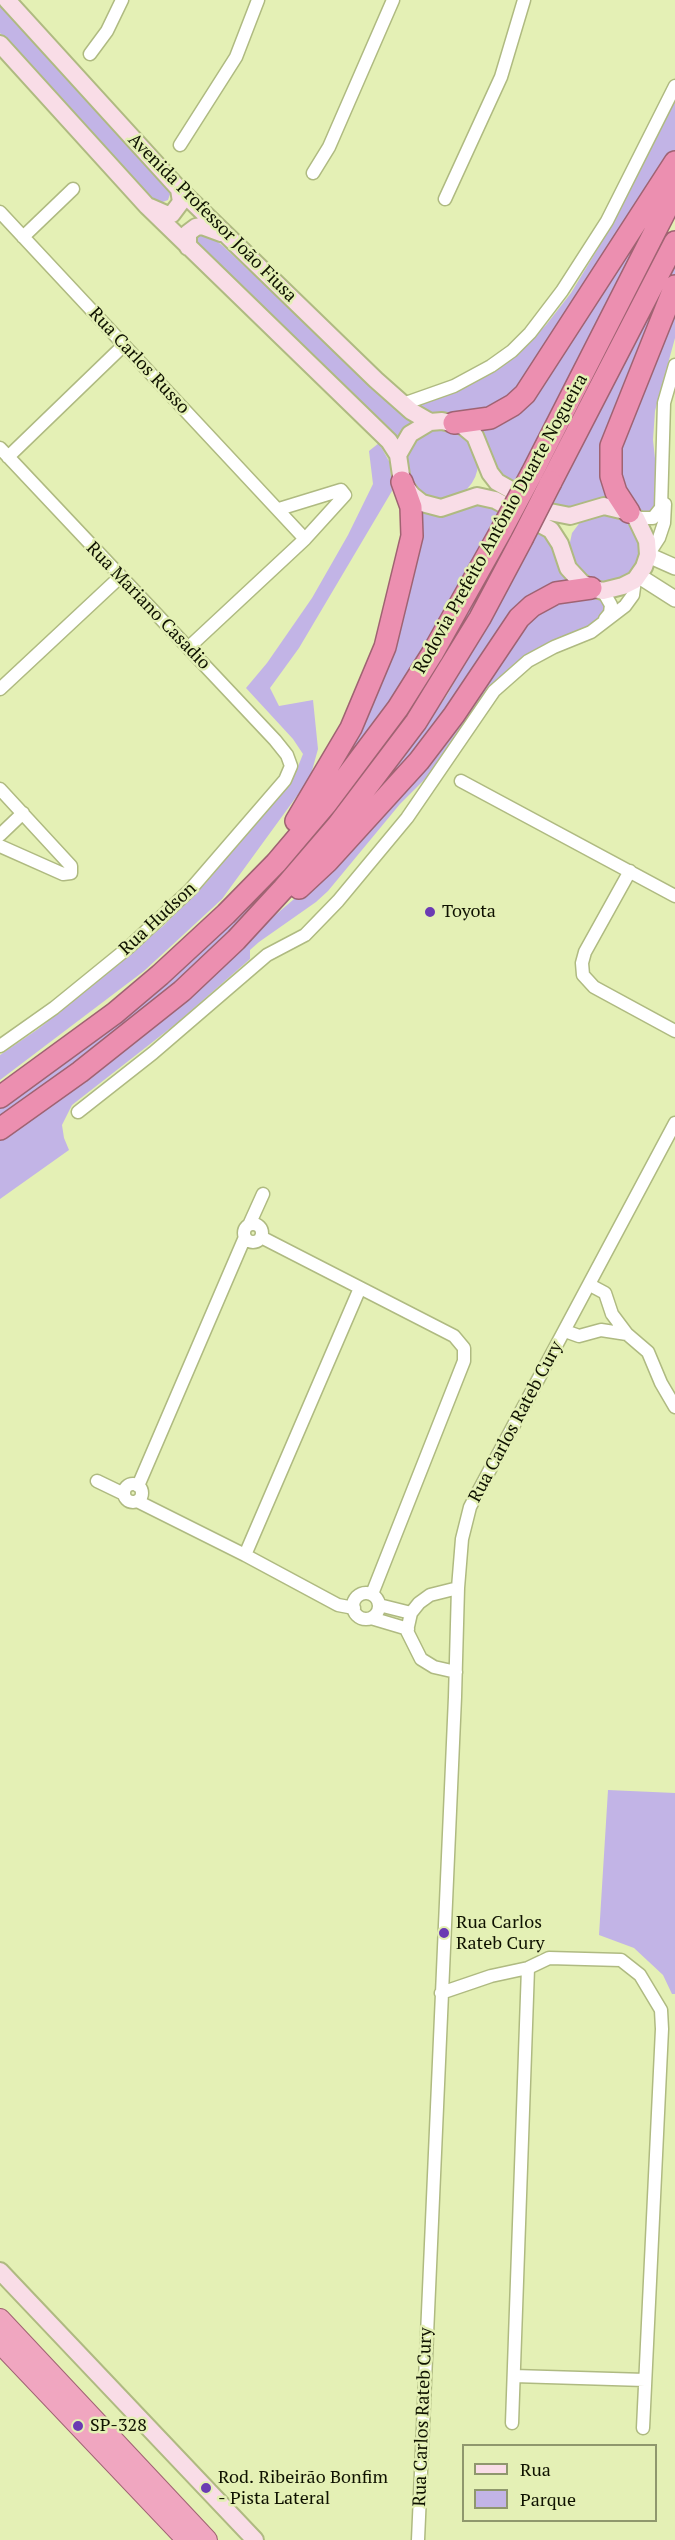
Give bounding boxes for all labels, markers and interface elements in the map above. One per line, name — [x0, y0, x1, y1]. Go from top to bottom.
street label: Avenida Professor João Fiusa — [123, 129, 301, 307]
street label: Rua Carlos Russo — [84, 303, 194, 419]
street label: Rodovia Prefeito Antônio Duarte Nogueira — [409, 370, 593, 678]
street label: Rua Mariano Casadio — [81, 538, 215, 674]
street label: Rua Hudson — [115, 878, 201, 960]
place label: Toyota — [442, 901, 496, 923]
marker: Toyota — [423, 905, 437, 919]
street label: Rua Carlos Rateb Cury — [464, 1338, 568, 1506]
place label: Rua Carlos Rateb Cury — [456, 1912, 545, 1954]
marker: Rua Carlos Rateb Cury — [437, 1926, 451, 1940]
street label: Rua Carlos Rateb Cury — [409, 2327, 437, 2507]
place label: SP-328 — [90, 2415, 147, 2437]
marker: SP-328 — [71, 2419, 85, 2433]
legend — [462, 2444, 657, 2522]
text: Rua — [520, 2457, 551, 2481]
place label: Rod. Ribeirão Bonfim - Pista Lateral — [218, 2467, 388, 2510]
marker: Rod. Ribeirão Bonfim - Pista Lateral — [199, 2481, 213, 2495]
text: Parque — [520, 2487, 576, 2511]

